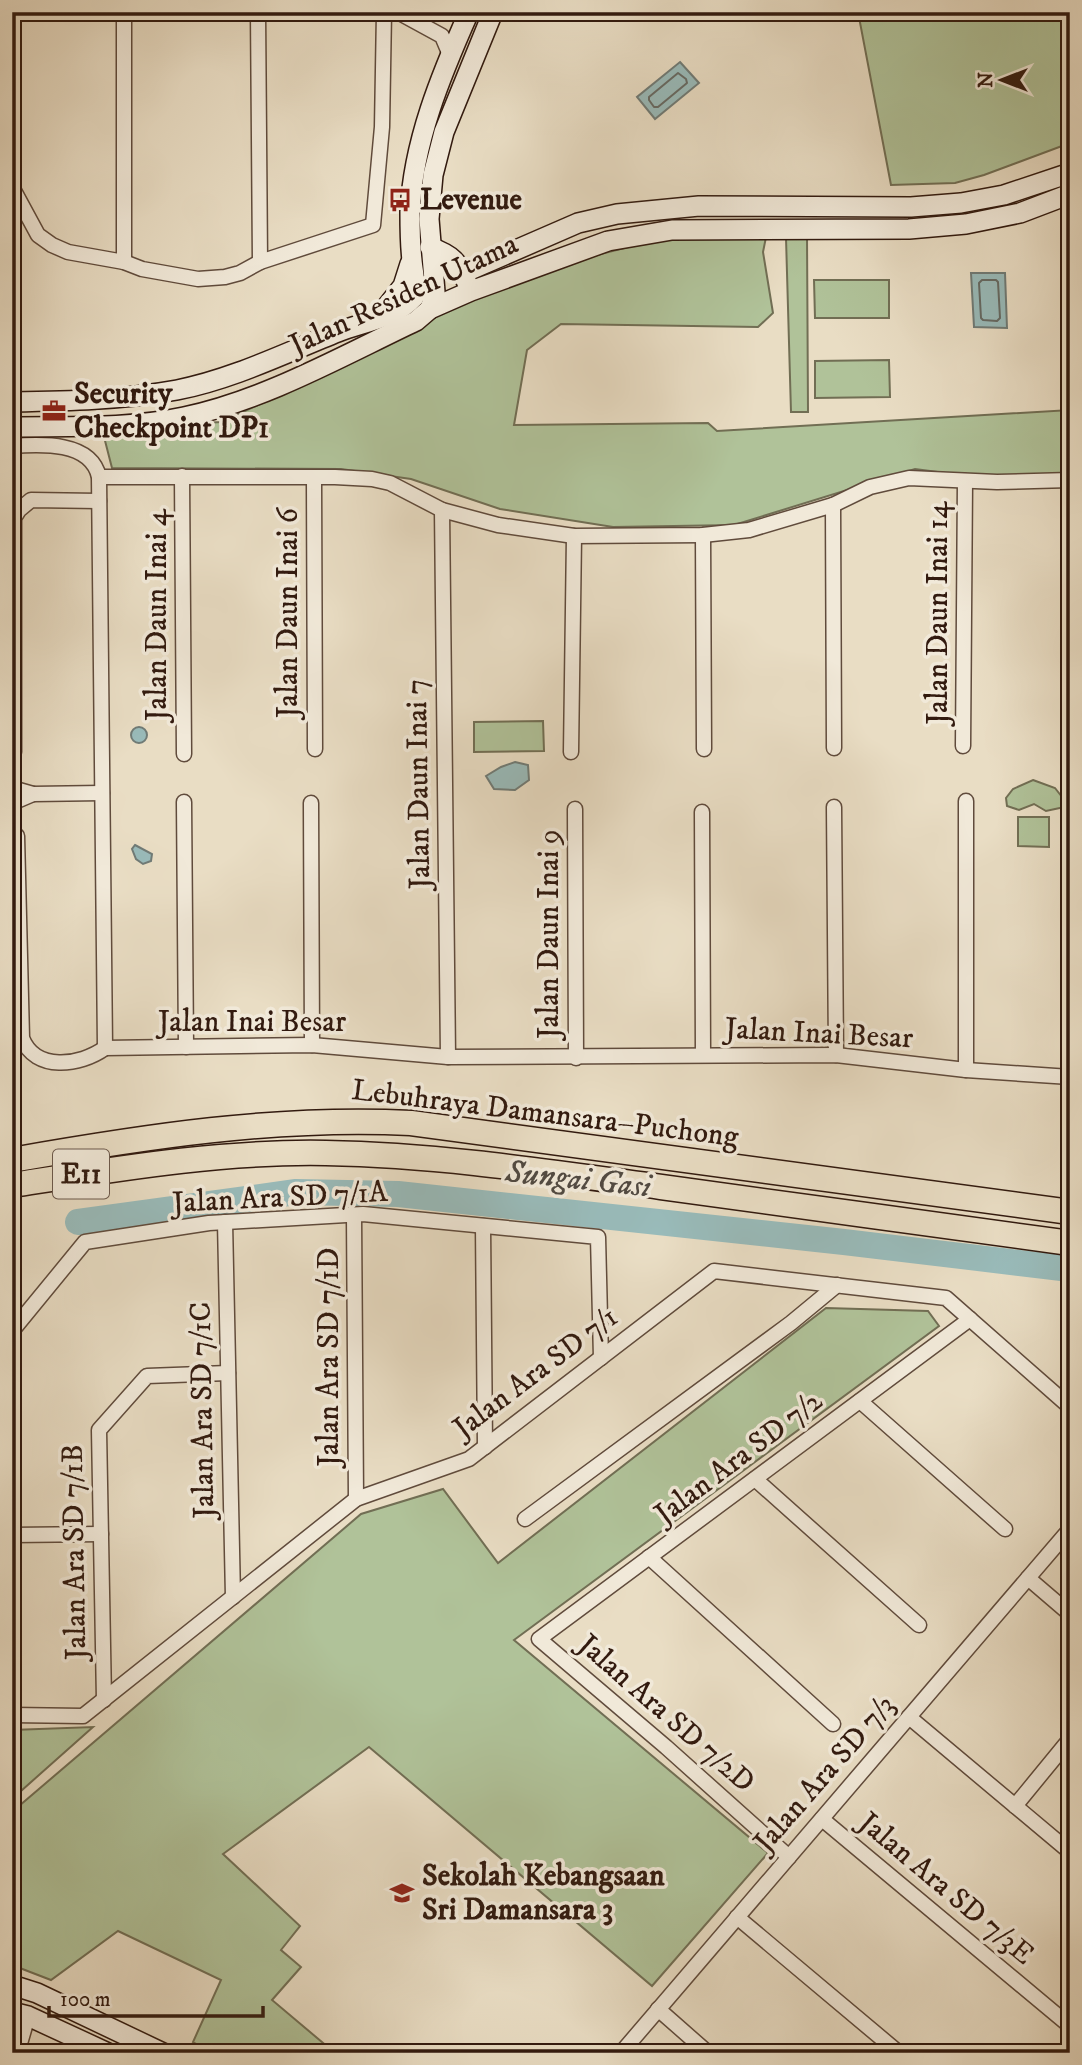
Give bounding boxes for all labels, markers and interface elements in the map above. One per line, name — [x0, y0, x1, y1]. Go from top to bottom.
north arrow — [967, 46, 1036, 116]
text: N — [975, 72, 998, 88]
place label: Levenue — [420, 182, 523, 219]
bus stop icon: Levenue — [386, 186, 414, 214]
street label: Jalan Residen Utama — [281, 226, 524, 365]
place label: Security Checkpoint DP1 — [74, 376, 269, 447]
office icon: Security Checkpoint DP1 — [40, 397, 68, 425]
street label: Jalan Daun Inai 14 — [920, 501, 957, 727]
street label: Jalan Daun Inai 6 — [270, 507, 307, 721]
street label: Jalan Daun Inai 4 — [139, 508, 176, 724]
street label: Jalan Daun Inai 7 — [399, 678, 439, 893]
street label: Jalan Daun Inai 9 — [531, 829, 568, 1042]
street label: Jalan Inai Besar — [155, 1004, 346, 1041]
street label: Jalan Inai Besar — [721, 1010, 914, 1057]
street label: Lebuhraya Damansara–Puchong — [350, 1072, 741, 1156]
road number: E11 — [53, 1150, 109, 1198]
water label: Sungai Gasi — [502, 1152, 654, 1208]
street label: Jalan Ara SD 7/1A — [168, 1174, 390, 1222]
street label: Jalan Ara SD 7/1D — [311, 1247, 348, 1470]
street label: Jalan Ara SD 7/1 — [444, 1299, 626, 1449]
street label: Jalan Ara SD 7/1C — [183, 1301, 223, 1522]
street label: Jalan Ara SD 7/2 — [645, 1383, 830, 1535]
street label: Jalan Ara SD 7/1B — [55, 1444, 95, 1663]
street label: Jalan Ara SD 7/2D — [568, 1625, 762, 1801]
street label: Jalan Ara SD 7/3 — [744, 1688, 904, 1863]
street label: Jalan Ara SD 7/3E — [848, 1803, 1041, 1973]
place label: Sekolah Kebangsaan Sri Damansara 3 — [422, 1858, 665, 1929]
school or university icon: Sekolah Kebangsaan Sri Damansara 3 — [388, 1879, 416, 1907]
scale bar — [49, 1974, 262, 2018]
text: 100 m — [60, 1987, 111, 2013]

